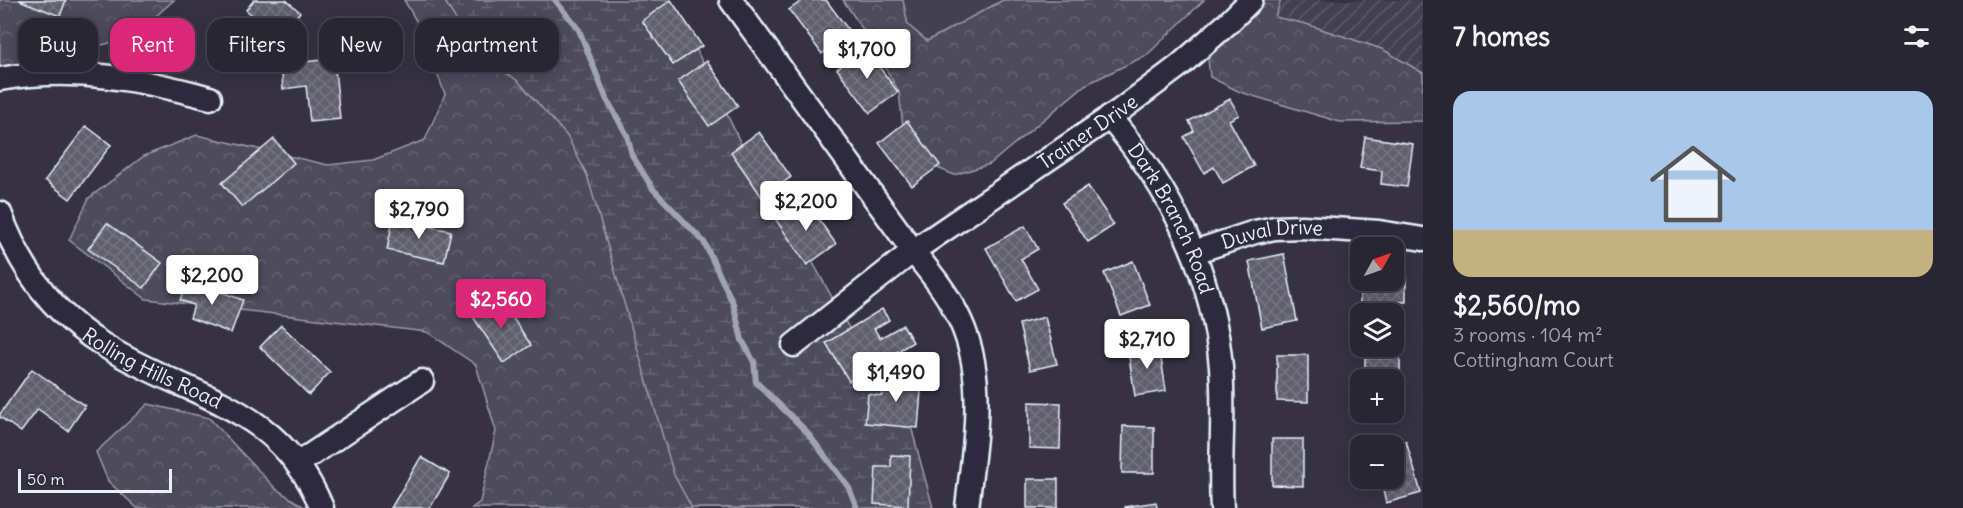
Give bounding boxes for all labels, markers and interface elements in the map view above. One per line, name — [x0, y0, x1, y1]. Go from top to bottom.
chip: Buy — [18, 18, 98, 72]
chip: Rent — [110, 18, 195, 72]
chip: Filters — [207, 18, 307, 72]
chip: New — [319, 18, 403, 72]
chip: Apartment — [415, 18, 559, 72]
text: 7 homes — [1453, 20, 1550, 53]
icon: filters — [1900, 20, 1933, 53]
pin: $1,700 — [818, 29, 916, 80]
text: $1,700 — [838, 36, 897, 61]
street label: Trainer Drive — [1033, 89, 1142, 175]
icon: home — [1639, 130, 1747, 238]
street label: Dark Branch Road — [1123, 138, 1220, 297]
pin: $2,200 — [757, 181, 855, 232]
text: $2,200 — [774, 188, 838, 213]
pin: $2,790 — [370, 189, 468, 240]
text: $2,790 — [389, 196, 449, 221]
street label: Duval Drive — [1218, 214, 1324, 254]
north arrow — [1350, 237, 1404, 291]
map controls — [1350, 237, 1404, 489]
pin: $2,200 — [163, 255, 261, 306]
text: $2,200 — [180, 262, 244, 287]
pin: $2,560 — [452, 279, 550, 330]
text: $2,560 — [470, 286, 532, 311]
text: $2,560/mo — [1453, 289, 1580, 322]
button: layers — [1350, 303, 1404, 357]
pin: $2,710 — [1098, 319, 1196, 370]
street label: Rolling Hills Road — [78, 322, 227, 414]
text: 3 rooms · 104 m² — [1453, 322, 1603, 347]
text: $2,710 — [1118, 326, 1176, 351]
text: Cottingham Court — [1453, 347, 1614, 372]
pin: $1,490 — [847, 352, 945, 403]
text: $1,490 — [867, 359, 925, 384]
button: + — [1350, 369, 1404, 423]
button: − — [1350, 435, 1404, 489]
scale bar — [18, 466, 172, 494]
text: 50 m — [27, 469, 65, 489]

